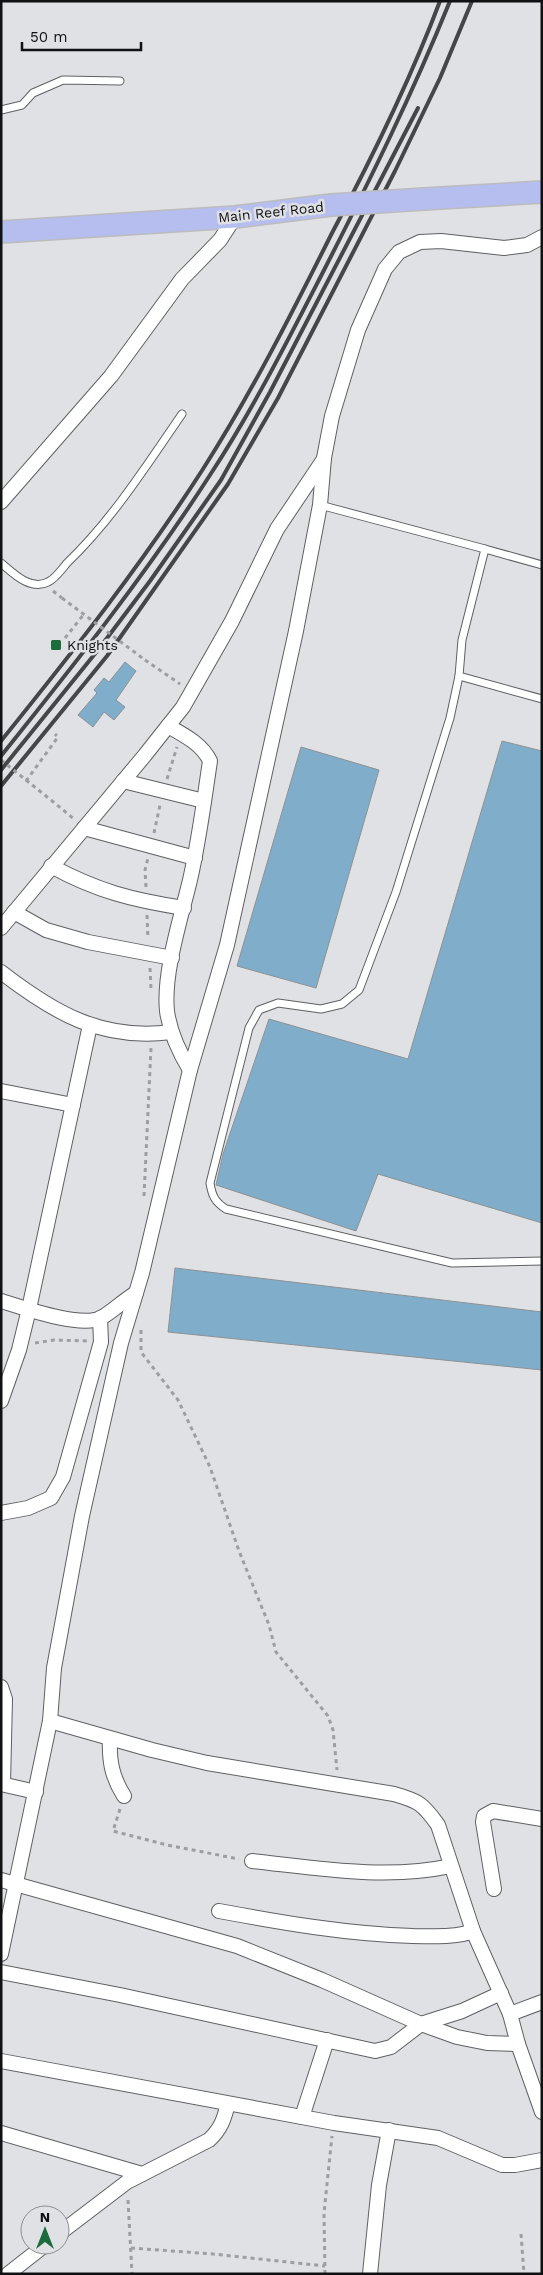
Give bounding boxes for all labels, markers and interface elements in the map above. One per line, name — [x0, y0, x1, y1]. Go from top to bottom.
scale bar — [22, 20, 141, 52]
text: 50 m — [30, 28, 67, 46]
street label: Main Reef Road — [217, 199, 325, 225]
place label: Knights — [67, 637, 118, 653]
marker: Knights — [49, 638, 63, 652]
north arrow — [20, 2205, 70, 2255]
text: N — [40, 2209, 50, 2225]

